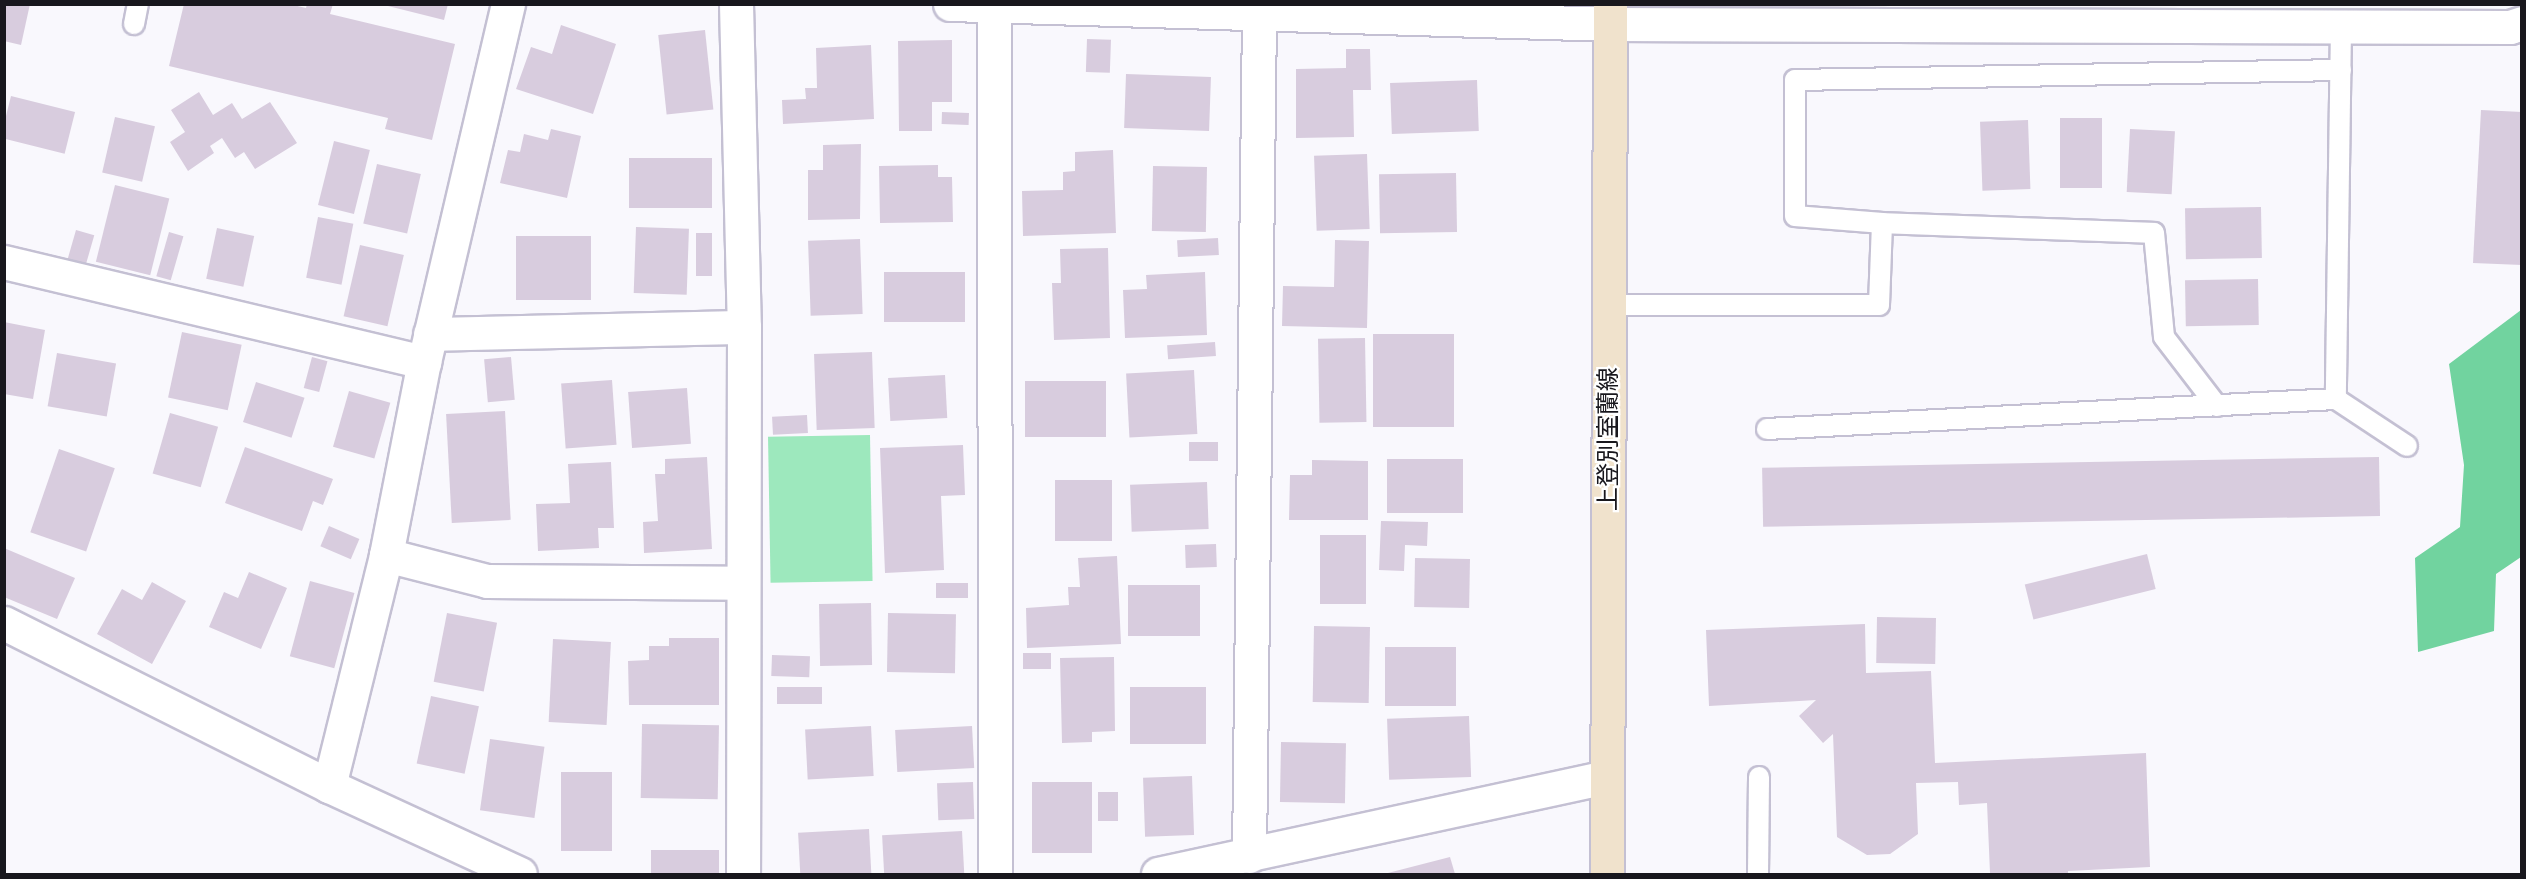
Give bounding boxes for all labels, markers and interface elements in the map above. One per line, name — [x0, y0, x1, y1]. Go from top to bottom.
street label: 上登別室蘭線 — [1594, 367, 1622, 511]

